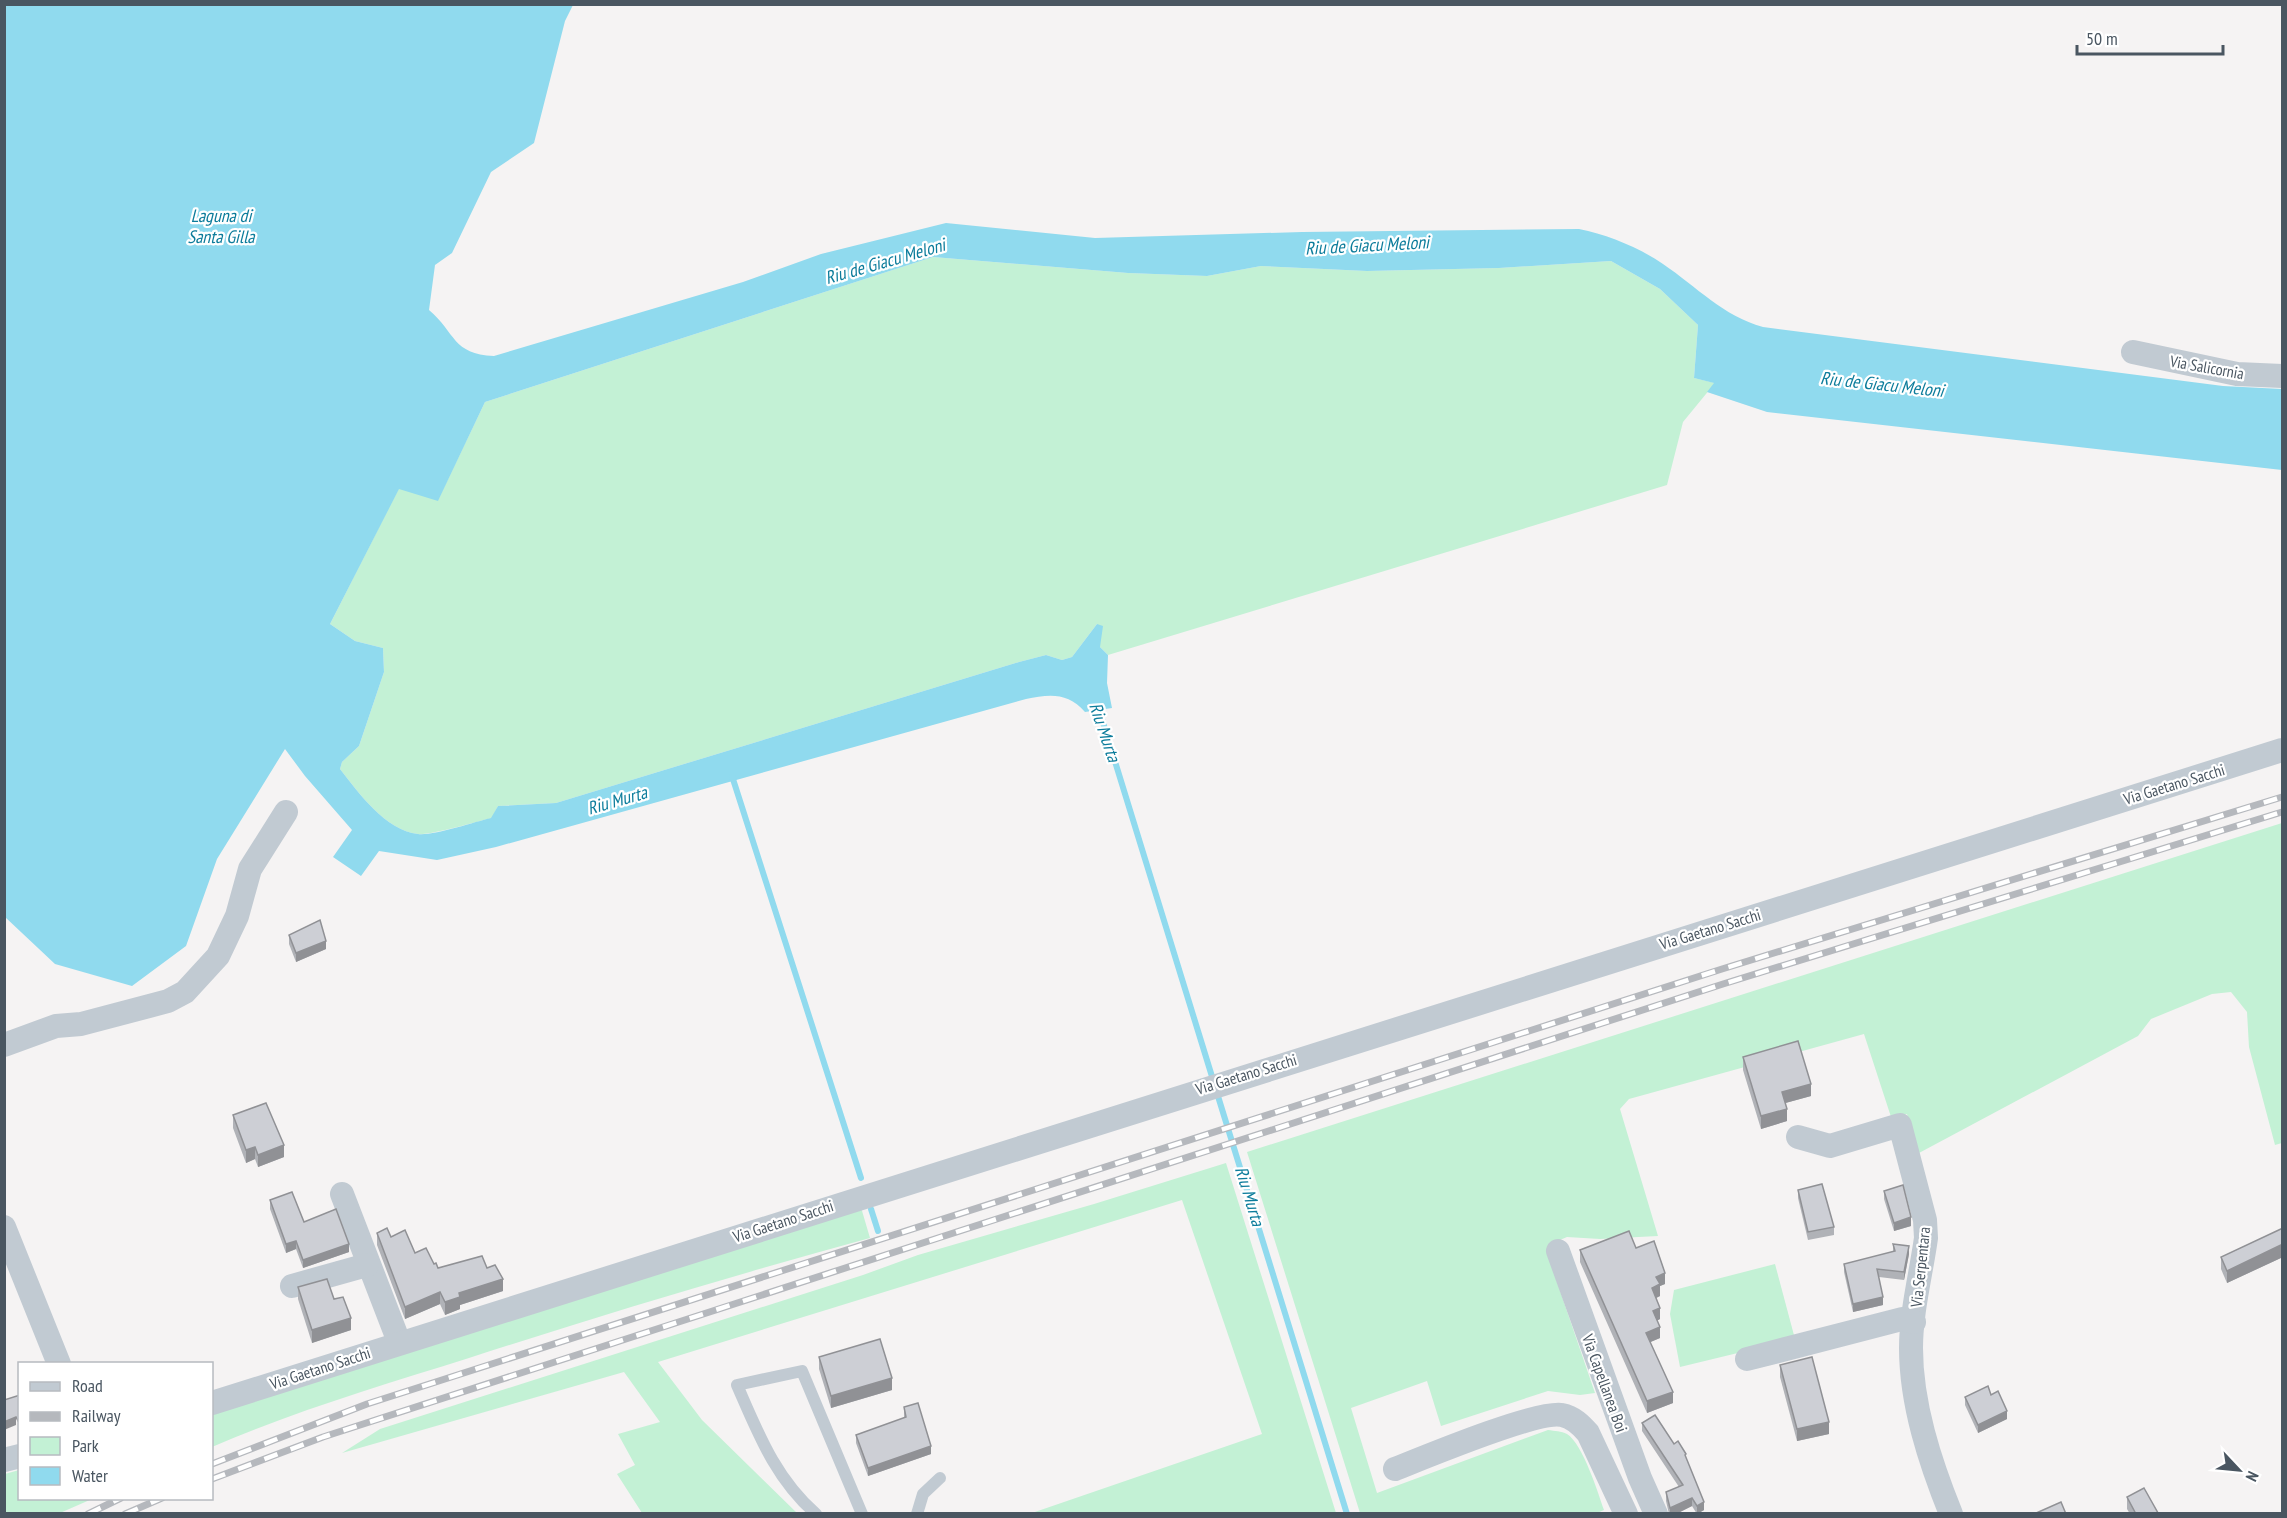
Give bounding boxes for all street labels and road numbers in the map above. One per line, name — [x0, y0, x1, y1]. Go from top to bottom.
street label: Via Salicornia — [2167, 350, 2246, 383]
street label: Via Gaetano Sacchi — [2120, 759, 2227, 809]
street label: Via Gaetano Sacchi — [1656, 904, 1763, 954]
street label: Via Gaetano Sacchi — [1192, 1049, 1299, 1099]
street label: Via Gaetano Sacchi — [729, 1195, 836, 1247]
street label: Via Serpentara — [1906, 1226, 1934, 1309]
street label: Via Capellanea Boi — [1578, 1330, 1632, 1435]
street label: Via Gaetano Sacchi — [266, 1342, 373, 1394]

